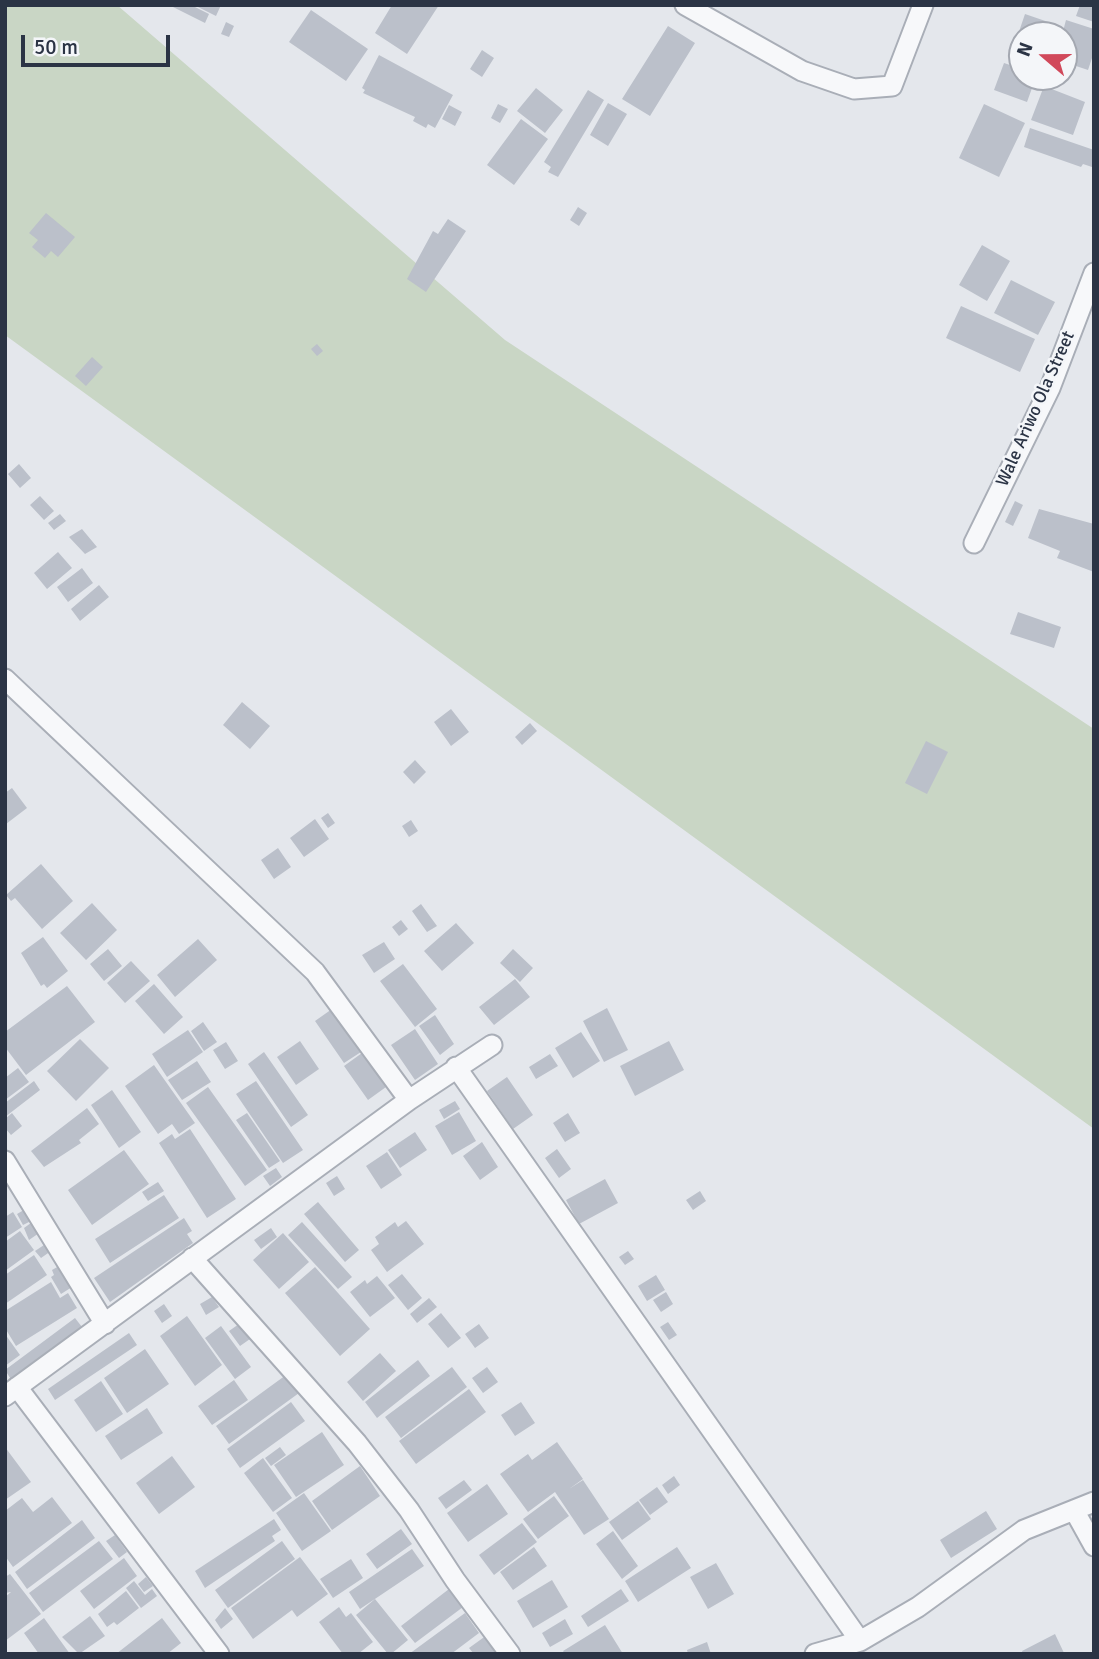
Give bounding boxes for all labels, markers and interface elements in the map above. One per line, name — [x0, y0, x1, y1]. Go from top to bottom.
scale bar — [24, 21, 173, 65]
north arrow — [1008, 21, 1078, 91]
text: 50 m — [34, 34, 78, 60]
text: N — [1012, 39, 1039, 60]
street label: Wale Ariwo Ola Street — [992, 328, 1080, 490]

